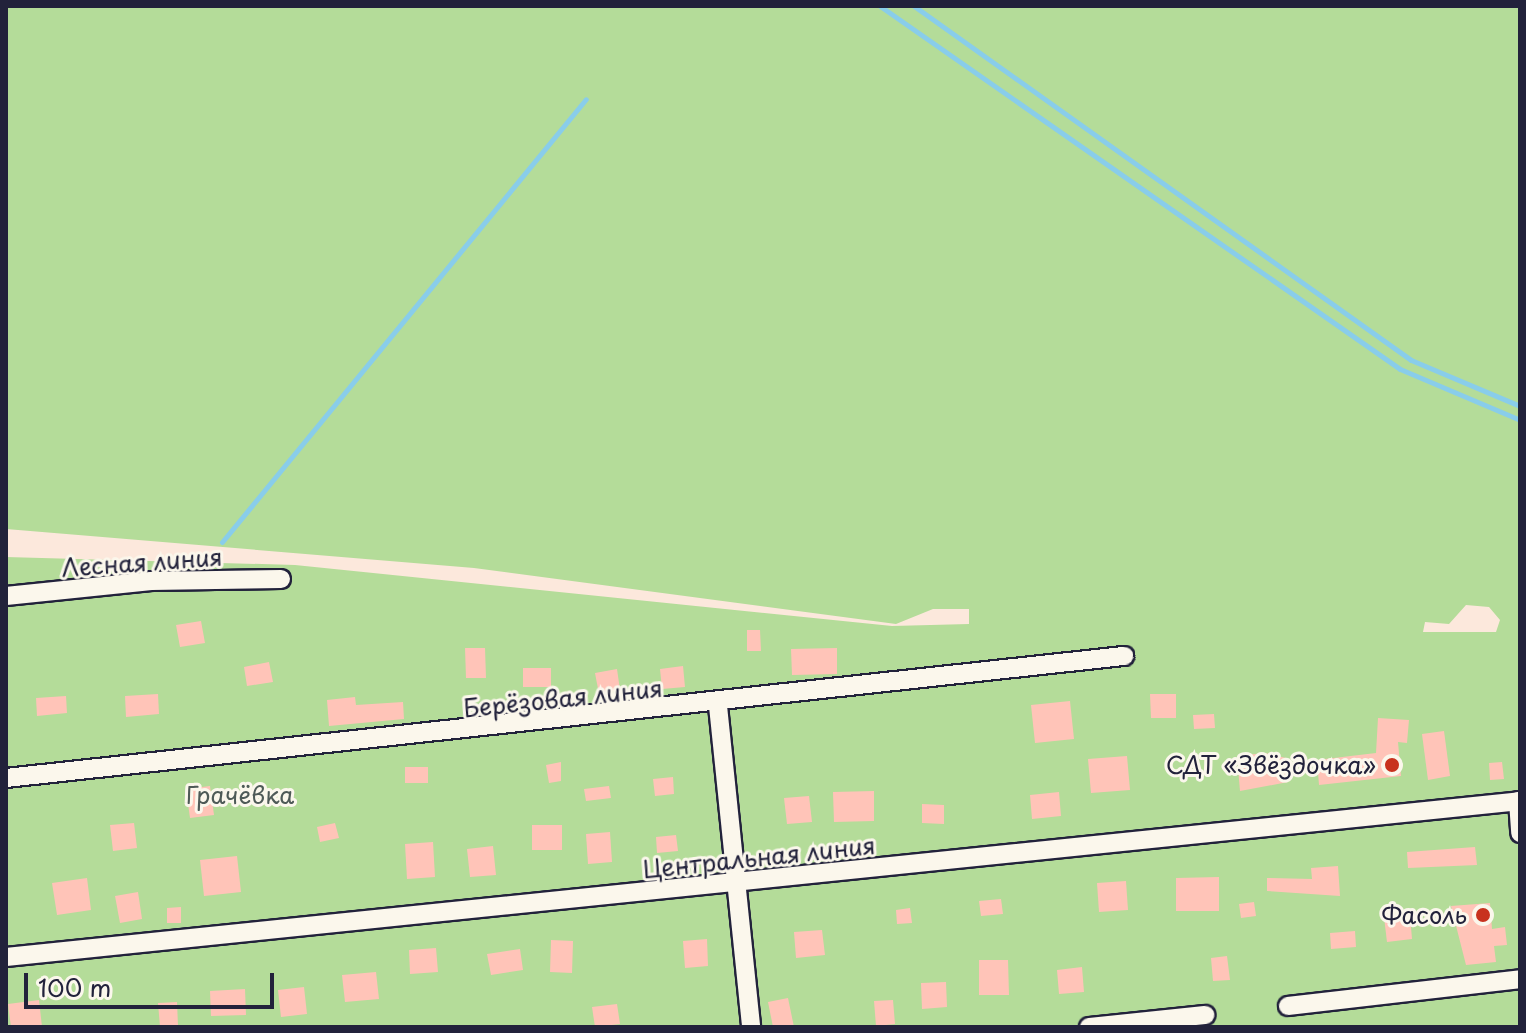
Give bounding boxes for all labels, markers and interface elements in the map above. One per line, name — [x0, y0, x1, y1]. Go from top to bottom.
street label: Лесная линия — [60, 542, 224, 582]
street label: Берёзовая линия — [462, 673, 664, 723]
place label: СДТ «Звёздочка» — [1164, 751, 1376, 779]
marker: СДТ «Звёздочка» — [1383, 756, 1401, 774]
park label: Грачёвка — [186, 781, 294, 809]
street label: Центральная линия — [641, 830, 877, 884]
place label: Фасоль — [1381, 901, 1467, 929]
marker: Фасоль — [1474, 906, 1492, 924]
scale bar — [28, 957, 278, 1007]
text: 100 m — [38, 969, 111, 1005]

